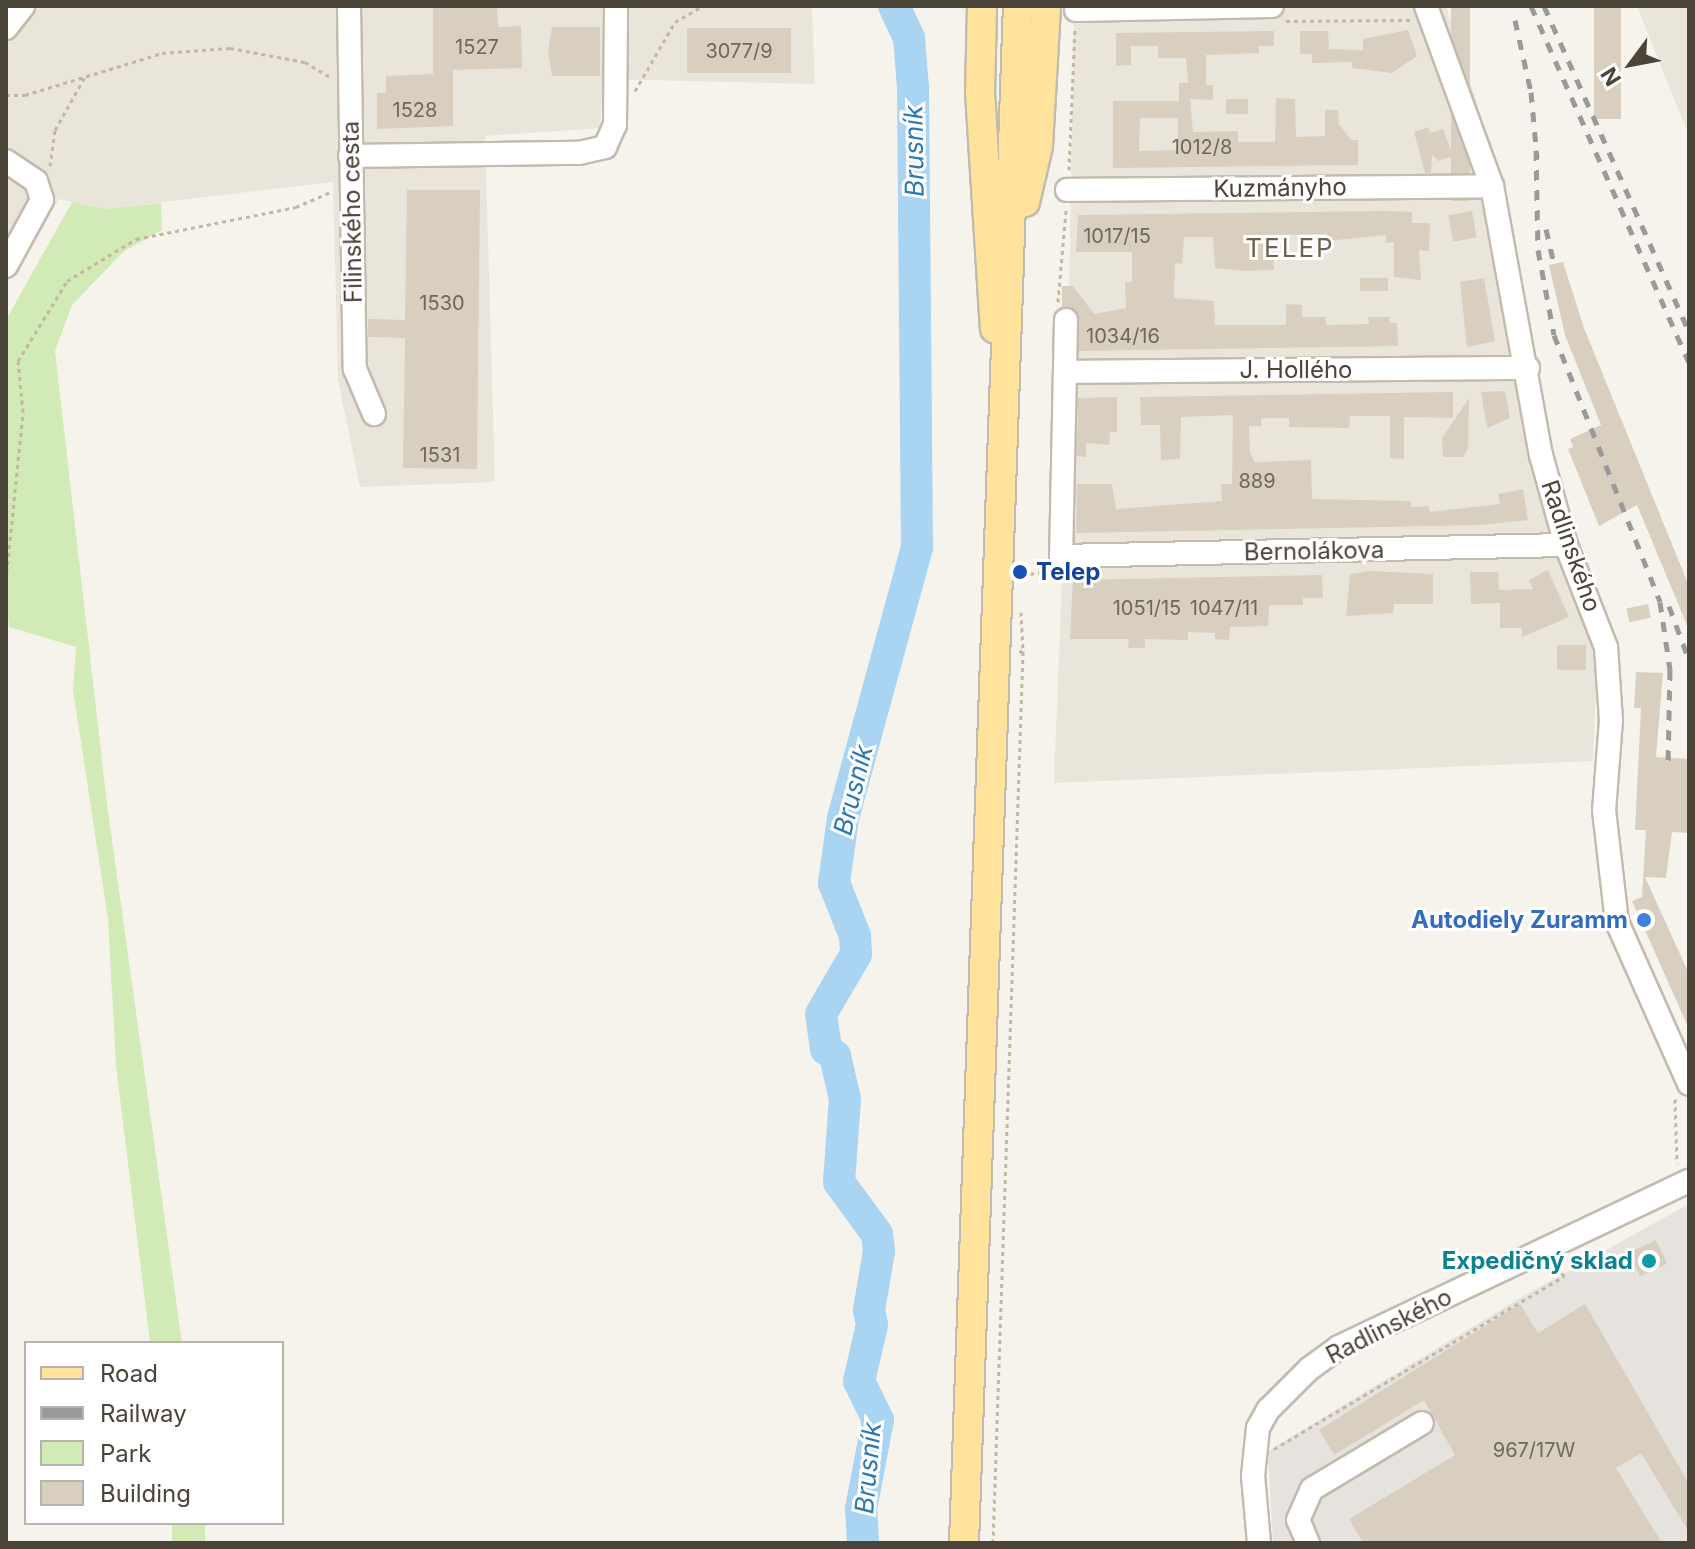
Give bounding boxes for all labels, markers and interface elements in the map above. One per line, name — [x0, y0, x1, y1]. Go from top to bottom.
north arrow — [1591, 24, 1671, 104]
house number: 1527 — [455, 35, 499, 59]
house number: 3077/9 — [705, 39, 773, 63]
text: N — [1595, 63, 1626, 91]
house number: 1528 — [393, 98, 437, 122]
water label: Brusník — [898, 105, 930, 197]
street label: Filinského cesta — [336, 121, 368, 303]
house number: 1012/8 — [1172, 135, 1232, 159]
street label: Kuzmányho — [1213, 172, 1347, 204]
house number: 1017/15 — [1083, 224, 1151, 248]
district label: TELEP — [1245, 232, 1335, 264]
house number: 1530 — [419, 291, 465, 315]
house number: 1034/16 — [1086, 324, 1160, 348]
street label: J. Hollého — [1240, 356, 1352, 384]
house number: 1531 — [420, 443, 460, 467]
house number: 889 — [1238, 469, 1276, 493]
street label: Radlinského — [1535, 476, 1607, 616]
street label: Bernolákova — [1244, 535, 1384, 567]
place label: Telep — [1036, 558, 1100, 586]
marker: Telep — [1011, 563, 1029, 581]
house number: 1051/15 — [1113, 596, 1181, 620]
house number: 1047/11 — [1190, 596, 1258, 620]
water label: Brusník — [827, 742, 879, 838]
place label: Autodiely Zuramm — [1411, 906, 1628, 934]
marker: Autodiely Zuramm — [1635, 911, 1653, 929]
place label: Expedičný sklad — [1442, 1247, 1633, 1275]
marker: Expedičný sklad — [1640, 1252, 1658, 1270]
street label: Radlinského — [1321, 1282, 1457, 1370]
legend — [24, 1341, 284, 1525]
text: Road — [100, 1359, 158, 1388]
text: Railway — [100, 1399, 187, 1428]
water label: Brusník — [848, 1421, 888, 1515]
house number: 967/17W — [1493, 1438, 1575, 1462]
text: Park — [100, 1439, 151, 1468]
text: Building — [100, 1479, 191, 1508]

